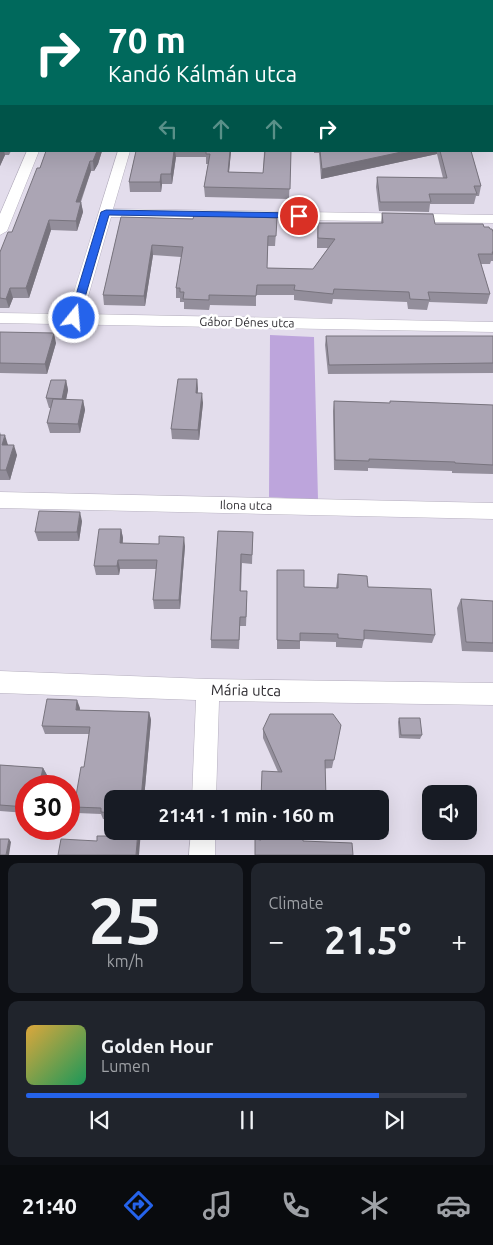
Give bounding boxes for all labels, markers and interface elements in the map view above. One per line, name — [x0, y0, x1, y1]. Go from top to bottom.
icon: right — [25, 20, 90, 85]
text: 70 m — [108, 20, 186, 60]
text: Kandó Kálmán utca — [108, 61, 297, 86]
icon: left — [154, 115, 182, 143]
icon: ahead — [207, 115, 235, 143]
icon: ahead — [260, 115, 288, 143]
icon: right — [313, 115, 341, 143]
pin — [278, 195, 320, 237]
icon: arrive — [285, 202, 313, 230]
position arrow — [47, 291, 99, 343]
street label: Gábor Dénes utca — [199, 315, 295, 329]
street label: Ilona utca — [220, 498, 272, 512]
street label: Mária utca — [211, 681, 281, 699]
speed limit sign: 30 — [15, 775, 80, 840]
map controls — [422, 785, 477, 840]
button: sound — [422, 785, 477, 840]
text: 21:41 · 1 min · 160 m — [159, 804, 334, 826]
text: 25 — [89, 883, 162, 956]
text: Climate — [269, 894, 324, 912]
text: 21.5° — [324, 919, 411, 961]
text: − — [269, 925, 284, 956]
text: + — [451, 925, 467, 956]
text: km/h — [107, 952, 144, 970]
text: Golden Hour — [101, 1035, 213, 1057]
text: Lumen — [101, 1057, 150, 1075]
icon: previous — [86, 1106, 114, 1134]
icon: pause — [233, 1106, 261, 1134]
icon: next — [380, 1106, 408, 1134]
icon: directions — [121, 1188, 156, 1223]
icon: music — [200, 1188, 235, 1223]
icon: phone — [278, 1188, 313, 1223]
icon: climate — [357, 1188, 392, 1223]
icon: car — [436, 1188, 471, 1223]
text: 21:40 — [22, 1193, 77, 1218]

